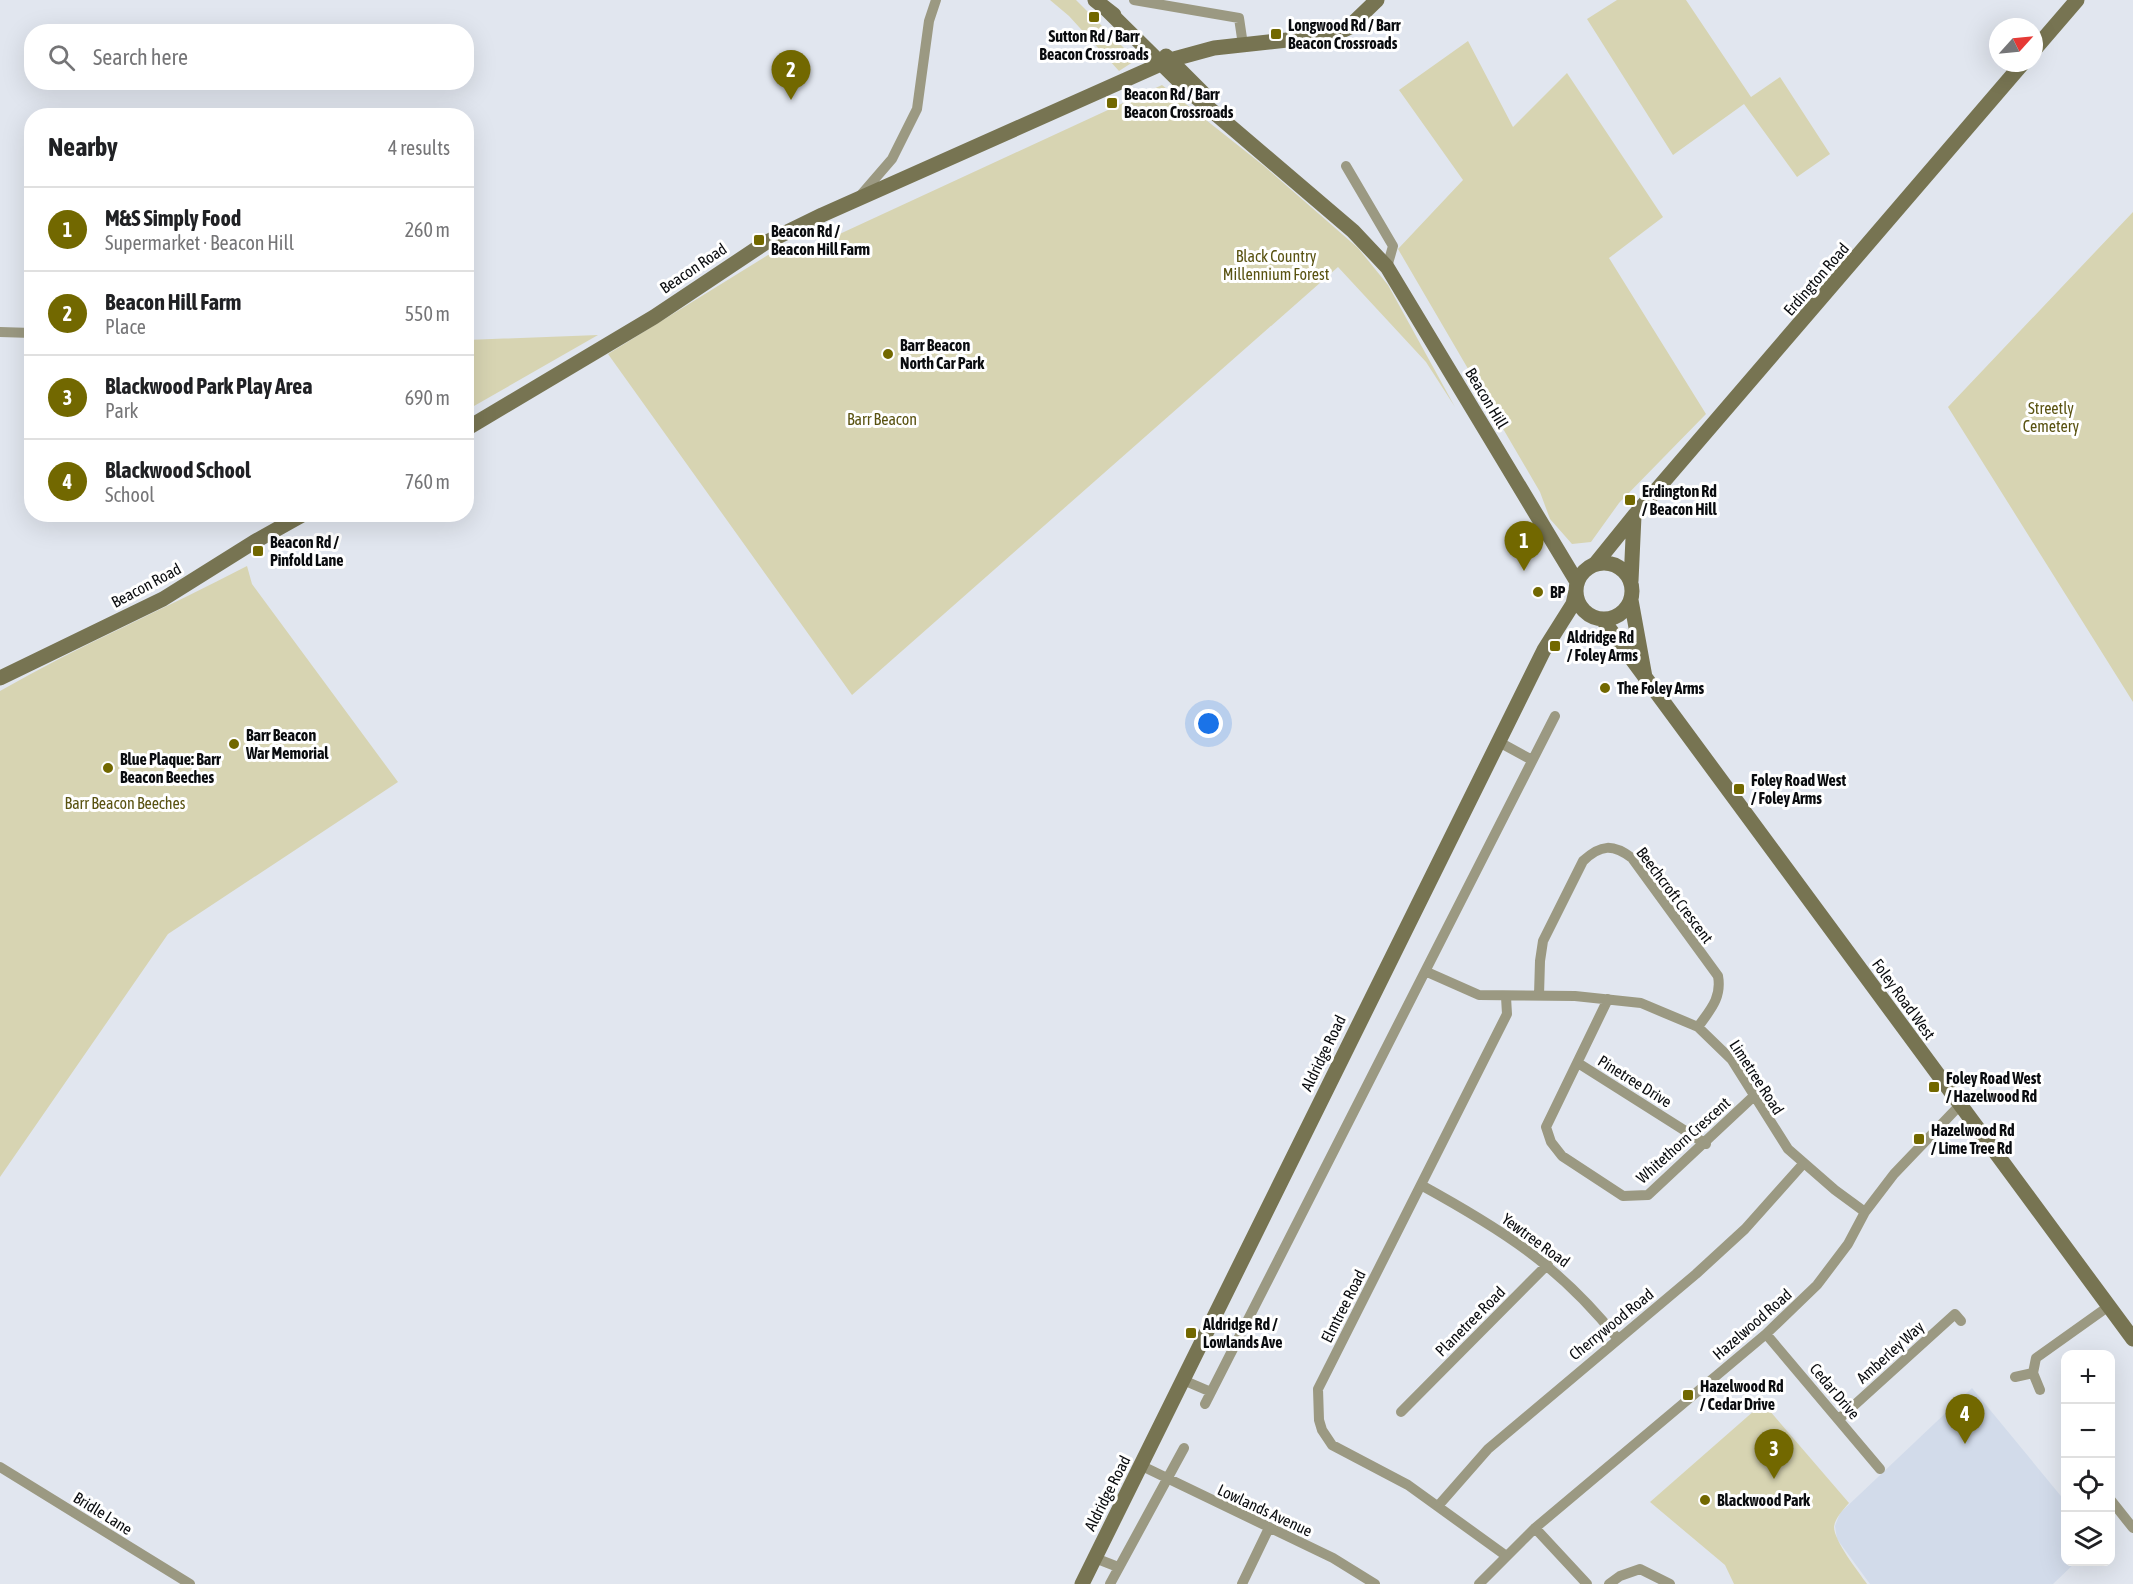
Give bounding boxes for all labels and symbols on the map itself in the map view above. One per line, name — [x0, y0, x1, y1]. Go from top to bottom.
marker: Sutton Rd / Barr Beacon Crossroads — [1087, 10, 1101, 24]
place label: Longwood Rd / Barr Beacon Crossroads — [1288, 16, 1401, 52]
north arrow — [1989, 18, 2043, 72]
place label: Sutton Rd / Barr Beacon Crossroads — [1039, 27, 1149, 63]
marker: Longwood Rd / Barr Beacon Crossroads — [1269, 27, 1283, 41]
pin: 2 — [772, 51, 810, 100]
place label: Beacon Rd / Barr Beacon Crossroads — [1124, 85, 1234, 121]
marker: Beacon Rd / Barr Beacon Crossroads — [1105, 96, 1119, 110]
place label: Beacon Rd / Beacon Hill Farm — [771, 222, 870, 258]
marker: Beacon Rd / Beacon Hill Farm — [752, 233, 766, 247]
street label: Beacon Road — [656, 239, 730, 297]
street label: Erdington Road — [1780, 239, 1853, 319]
park label: Black Country Millennium Forest — [1223, 247, 1330, 283]
place label: Barr Beacon North Car Park — [900, 336, 985, 372]
marker: Barr Beacon North Car Park — [881, 347, 895, 361]
street label: Beacon Hill — [1462, 365, 1512, 432]
park label: Streetly Cemetery — [2023, 399, 2080, 436]
park label: Barr Beacon — [847, 410, 917, 428]
place label: Erdington Rd / Beacon Hill — [1642, 482, 1717, 518]
marker: Erdington Rd / Beacon Hill — [1623, 493, 1637, 507]
pin: 1 — [1504, 522, 1544, 571]
place label: Beacon Rd / Pinfold Lane — [270, 533, 344, 569]
marker: Beacon Rd / Pinfold Lane — [251, 544, 265, 558]
street label: Beacon Road — [108, 559, 184, 611]
place label: BP — [1550, 583, 1566, 601]
marker: BP — [1531, 585, 1545, 599]
place label: Aldridge Rd / Foley Arms — [1566, 628, 1638, 664]
marker: Aldridge Rd / Foley Arms — [1548, 639, 1562, 653]
place label: The Foley Arms — [1617, 679, 1705, 697]
marker: The Foley Arms — [1598, 681, 1612, 695]
your location — [1194, 709, 1223, 738]
place label: Barr Beacon War Memorial — [245, 726, 329, 762]
marker: Barr Beacon War Memorial — [227, 737, 241, 751]
place label: Blue Plaque: Barr Beacon Beeches — [120, 750, 221, 786]
marker: Blue Plaque: Barr Beacon Beeches — [101, 761, 115, 775]
place label: Foley Road West / Foley Arms — [1751, 771, 1846, 807]
marker: Foley Road West / Foley Arms — [1732, 782, 1746, 796]
park label: Barr Beacon Beeches — [65, 794, 186, 812]
street label: Beechcroft Crescent — [1633, 843, 1717, 947]
street label: Foley Road West — [1868, 955, 1939, 1044]
street label: Aldridge Road — [1297, 1012, 1350, 1094]
street label: Limetree Road — [1726, 1036, 1788, 1118]
street label: Pinetree Drive — [1595, 1051, 1675, 1111]
place label: Foley Road West / Hazelwood Rd — [1946, 1069, 2041, 1105]
marker: Foley Road West / Hazelwood Rd — [1927, 1080, 1941, 1094]
street label: Whitethorn Crescent — [1632, 1093, 1734, 1187]
place label: Hazelwood Rd / Lime Tree Rd — [1931, 1121, 2015, 1157]
marker: Hazelwood Rd / Lime Tree Rd — [1912, 1132, 1926, 1146]
street label: Yewtree Road — [1499, 1209, 1573, 1271]
street label: Elmtree Road — [1317, 1267, 1369, 1345]
street label: Planetree Road — [1431, 1282, 1509, 1360]
street label: Cherrywood Road — [1565, 1285, 1657, 1364]
street label: Hazelwood Road — [1709, 1285, 1795, 1363]
place label: Aldridge Rd / Lowlands Ave — [1202, 1315, 1283, 1351]
street label: Amberley Way — [1853, 1317, 1928, 1388]
marker: Aldridge Rd / Lowlands Ave — [1184, 1326, 1198, 1340]
street label: Cedar Drive — [1806, 1359, 1864, 1423]
place label: Hazelwood Rd / Cedar Drive — [1700, 1377, 1784, 1413]
marker: Hazelwood Rd / Cedar Drive — [1681, 1388, 1695, 1402]
pin: 4 — [1946, 1394, 1984, 1444]
pin: 3 — [1754, 1430, 1794, 1479]
street label: Aldridge Road — [1080, 1452, 1135, 1534]
street label: Lowlands Avenue — [1215, 1480, 1315, 1540]
street label: Bridle Lane — [70, 1488, 136, 1538]
place label: Blackwood Park — [1717, 1491, 1811, 1509]
marker: Blackwood Park — [1698, 1493, 1712, 1507]

